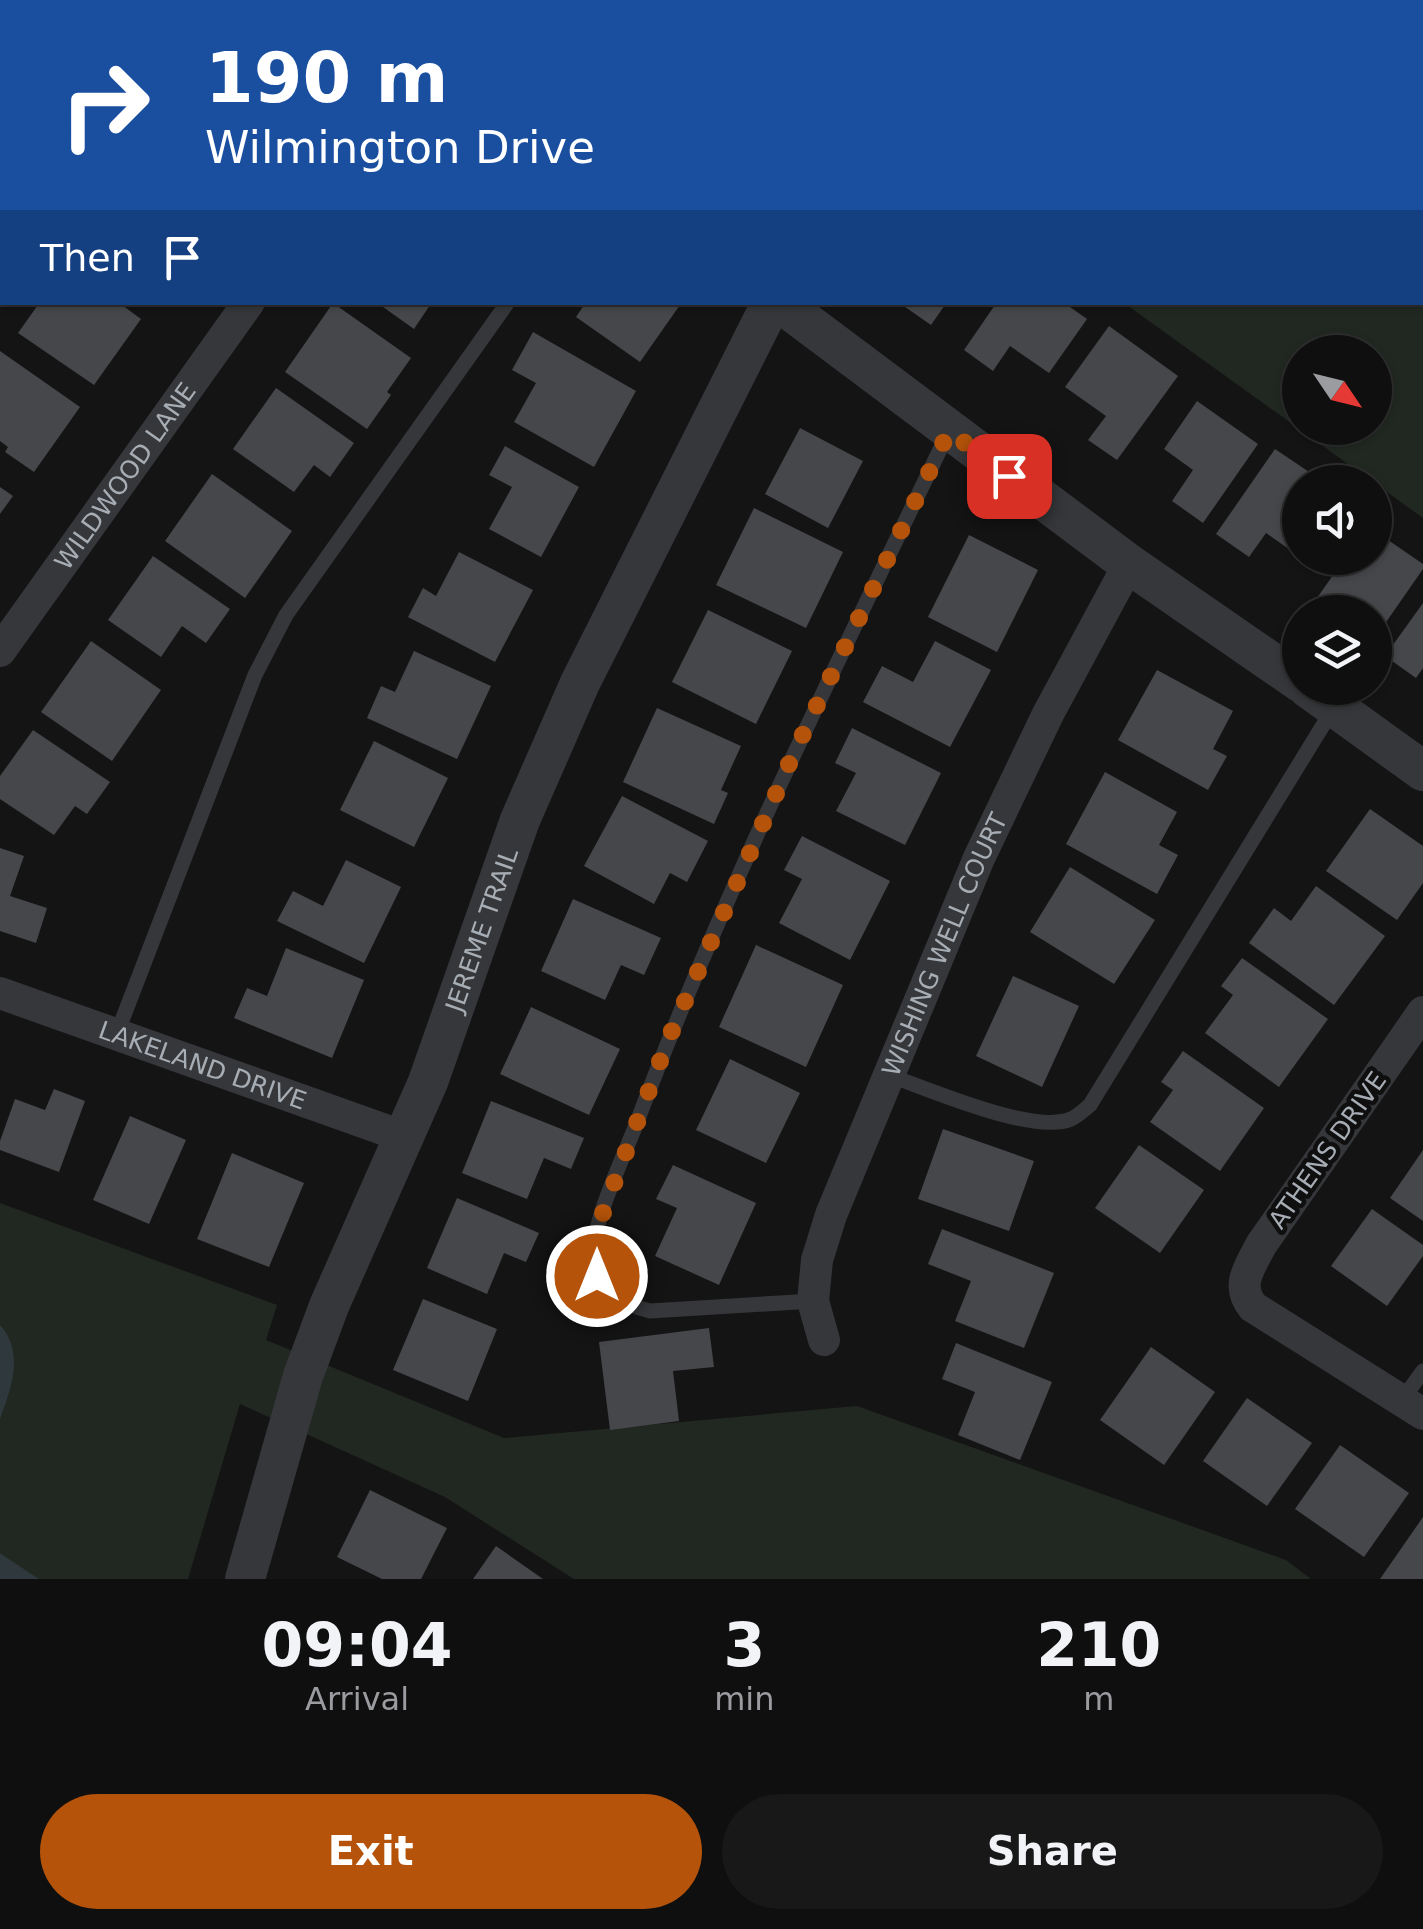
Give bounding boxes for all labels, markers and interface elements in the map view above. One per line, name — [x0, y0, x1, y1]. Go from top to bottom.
text: 190 m — [205, 37, 448, 119]
icon: right — [40, 40, 170, 170]
text: Wilmington Drive — [205, 121, 595, 174]
icon: arrive — [155, 230, 210, 285]
text: Then — [40, 236, 135, 280]
north arrow — [1282, 335, 1392, 445]
map controls — [1282, 335, 1392, 705]
street label: WILDWOOD LANE — [49, 377, 202, 575]
pin — [967, 434, 1052, 519]
icon: arrive — [982, 449, 1037, 504]
button: sound — [1282, 465, 1392, 575]
button: layers — [1282, 595, 1392, 705]
street label: WISHING WELL COURT — [876, 808, 1014, 1081]
street label: JEREME TRAIL — [439, 844, 524, 1018]
street label: LAKELAND DRIVE — [95, 1015, 310, 1116]
street label: ATHENS DRIVE — [1263, 1066, 1392, 1234]
position arrow — [545, 1224, 649, 1328]
text: 09:04 — [262, 1610, 453, 1680]
text: 3 — [723, 1610, 765, 1680]
text: 210 — [1036, 1610, 1161, 1680]
text: Arrival — [305, 1680, 409, 1718]
text: min — [714, 1680, 775, 1718]
text: m — [1083, 1680, 1114, 1718]
button: Exit — [40, 1794, 702, 1909]
button: Share — [722, 1794, 1383, 1909]

